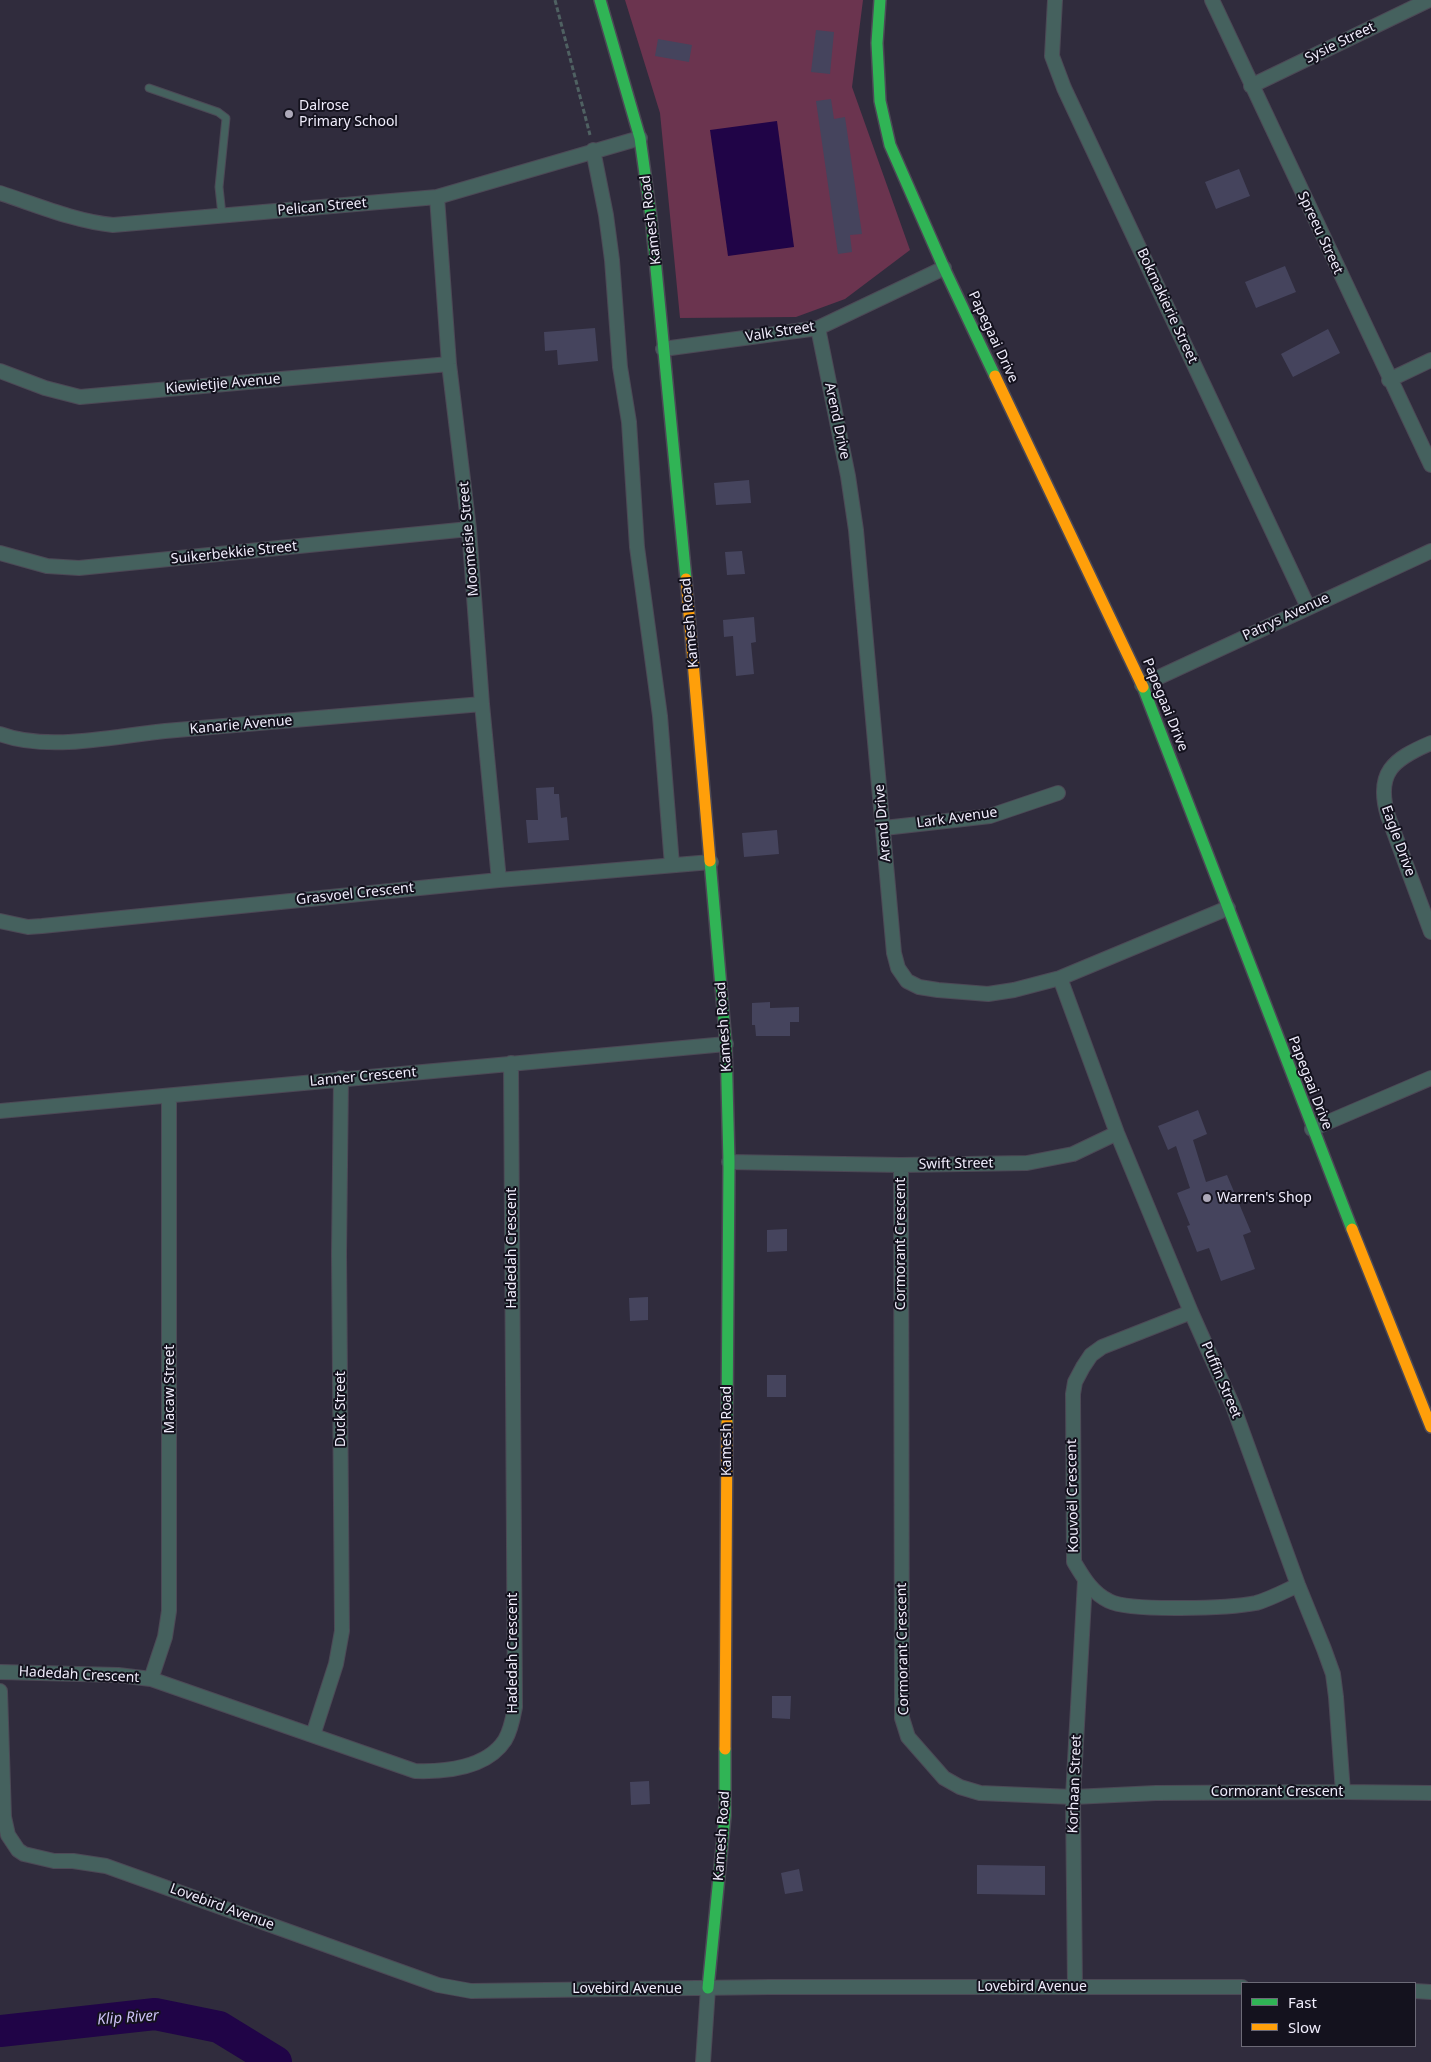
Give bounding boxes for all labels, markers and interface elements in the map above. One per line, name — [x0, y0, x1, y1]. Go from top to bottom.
street label: Sysie Street — [1302, 19, 1378, 67]
place label: Dalrose Primary School — [299, 98, 398, 130]
marker: Dalrose Primary School — [283, 108, 295, 120]
street label: Kamesh Road — [637, 174, 665, 266]
street label: Spreeu Street — [1294, 189, 1346, 277]
street label: Pelican Street — [277, 195, 367, 219]
street label: Bokmakierie Street — [1133, 246, 1201, 366]
street label: Papegaai Drive — [964, 289, 1022, 385]
street label: Valk Street — [744, 318, 816, 346]
street label: Kiewietjie Avenue — [165, 371, 281, 397]
street label: Arend Drive — [821, 381, 853, 461]
street label: Moomeisie Street — [456, 481, 482, 597]
street label: Suikerbekkie Street — [170, 538, 298, 568]
street label: Kamesh Road — [678, 577, 702, 669]
street label: Patrys Avenue — [1240, 590, 1332, 644]
street label: Papegaai Drive — [1139, 656, 1191, 754]
street label: Kanarie Avenue — [189, 712, 293, 738]
street label: Arend Drive — [871, 783, 895, 863]
street label: Eagle Drive — [1377, 803, 1419, 879]
street label: Lark Avenue — [916, 804, 998, 832]
street label: Grasvoel Crescent — [295, 879, 415, 909]
street label: Kamesh Road — [712, 981, 736, 1073]
street label: Papegaai Drive — [1284, 1034, 1336, 1132]
street label: Lanner Crescent — [309, 1064, 417, 1090]
street label: Swift Street — [918, 1155, 994, 1173]
street label: Cormorant Crescent — [893, 1178, 909, 1310]
street label: Hadedah Crescent — [504, 1188, 520, 1308]
place label: Warren's Shop — [1217, 1190, 1312, 1206]
marker: Warren's Shop — [1201, 1192, 1213, 1204]
street label: Puffin Street — [1197, 1339, 1245, 1421]
street label: Macaw Street — [162, 1345, 178, 1433]
street label: Duck Street — [333, 1371, 349, 1447]
street label: Kamesh Road — [719, 1386, 735, 1476]
street label: Kouvoël Crescent — [1064, 1439, 1082, 1553]
street label: Cormorant Crescent — [893, 1583, 913, 1715]
street label: Hadedah Crescent — [505, 1593, 521, 1713]
street label: Hadedah Crescent — [18, 1663, 140, 1687]
street label: Korhaan Street — [1065, 1734, 1085, 1834]
street label: Cormorant Crescent — [1211, 1784, 1343, 1800]
street label: Kamesh Road — [710, 1790, 734, 1882]
street label: Lovebird Avenue — [168, 1880, 276, 1934]
street label: Lovebird Avenue — [977, 1979, 1087, 1995]
street label: Lovebird Avenue — [572, 1981, 682, 1997]
legend — [1241, 1982, 1416, 2047]
text: Fast — [1288, 1992, 1317, 2012]
water label: Klip River — [97, 2007, 159, 2029]
text: Slow — [1288, 2017, 1321, 2037]

